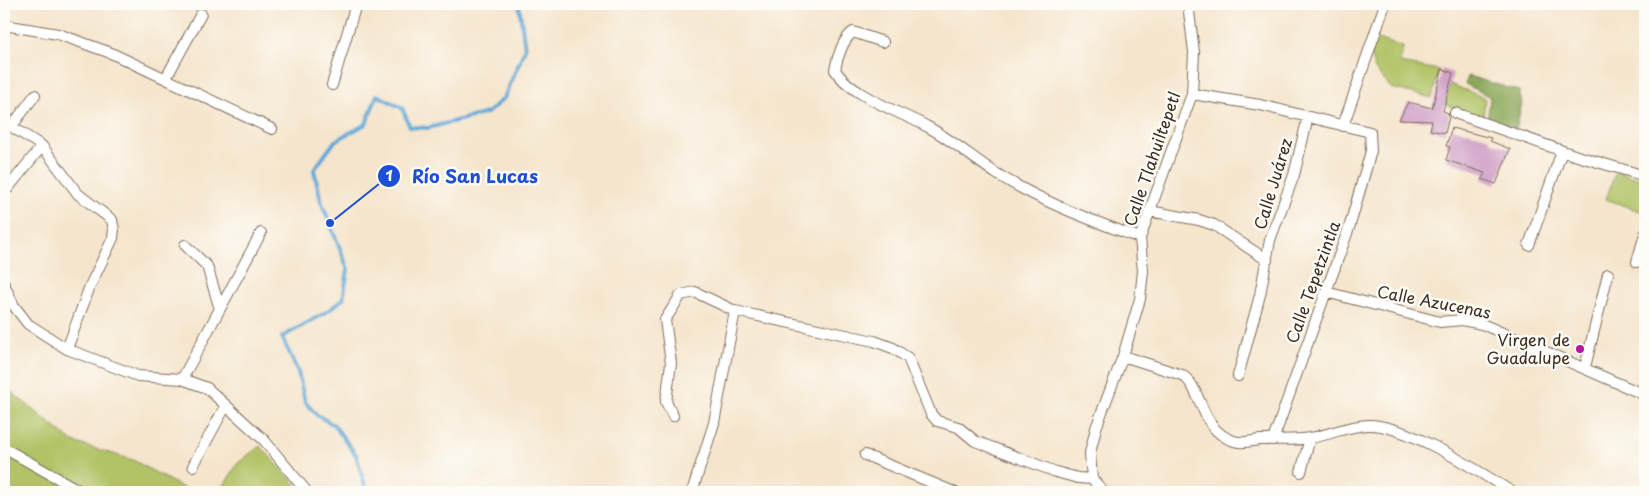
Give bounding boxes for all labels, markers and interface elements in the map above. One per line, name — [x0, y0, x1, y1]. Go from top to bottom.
street label: Calle Tlahuiltepetl — [1117, 88, 1185, 229]
street label: Calle Juárez — [1247, 135, 1297, 232]
callout: Río San Lucas — [376, 160, 548, 193]
text: Río San Lucas — [412, 162, 538, 189]
text: 1 — [385, 163, 393, 186]
street label: Calle Tepetzintla — [1279, 217, 1345, 346]
street label: Calle Azucenas — [1375, 278, 1493, 324]
place label: Virgen de Guadalupe — [1486, 327, 1570, 369]
marker: Virgen de Guadalupe — [1574, 343, 1586, 355]

